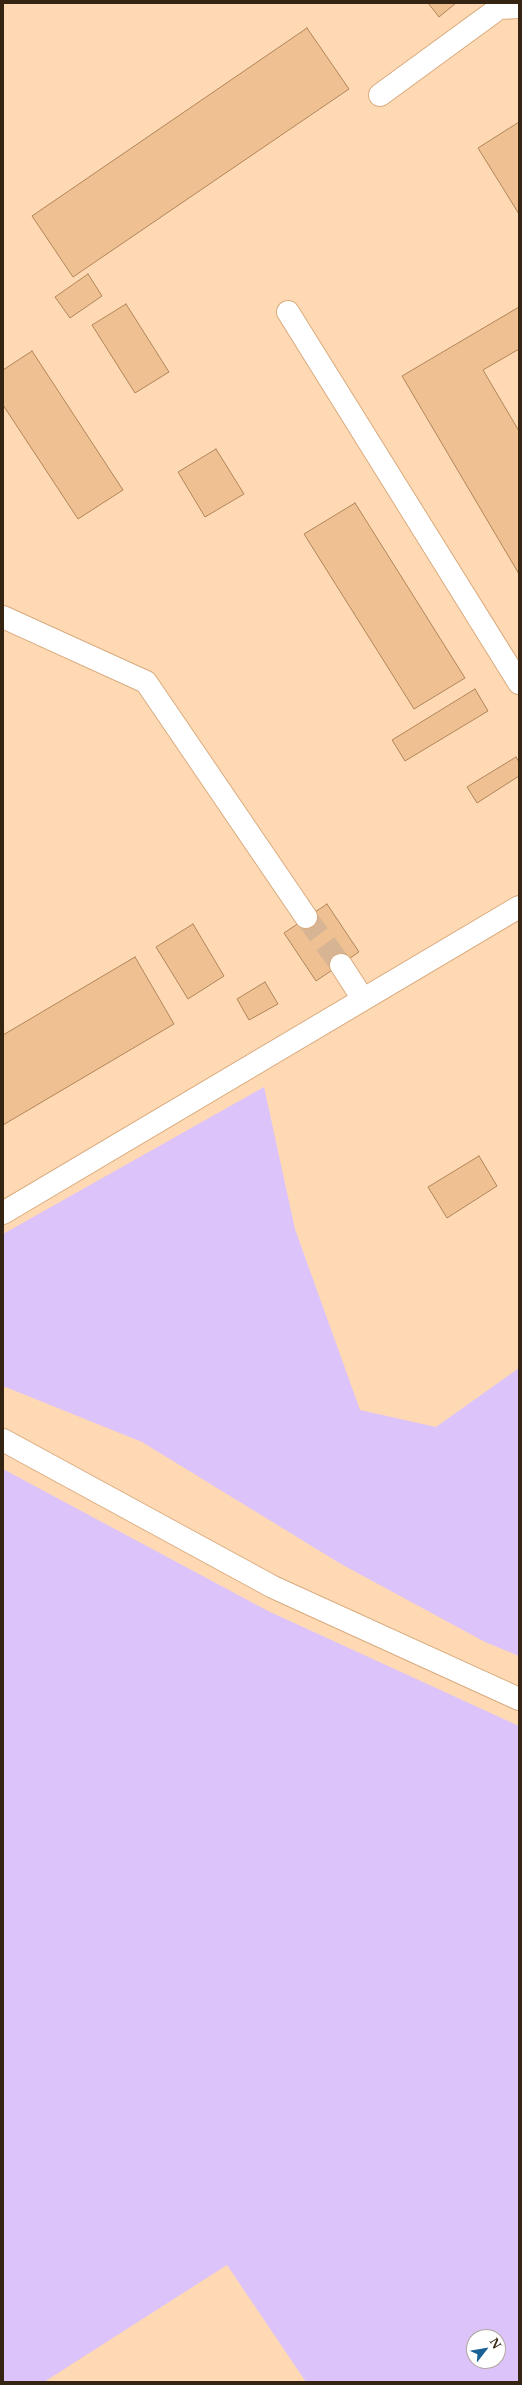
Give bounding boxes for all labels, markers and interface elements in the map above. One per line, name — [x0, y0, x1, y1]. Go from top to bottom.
north arrow — [466, 2329, 506, 2369]
text: N — [487, 2335, 504, 2351]

